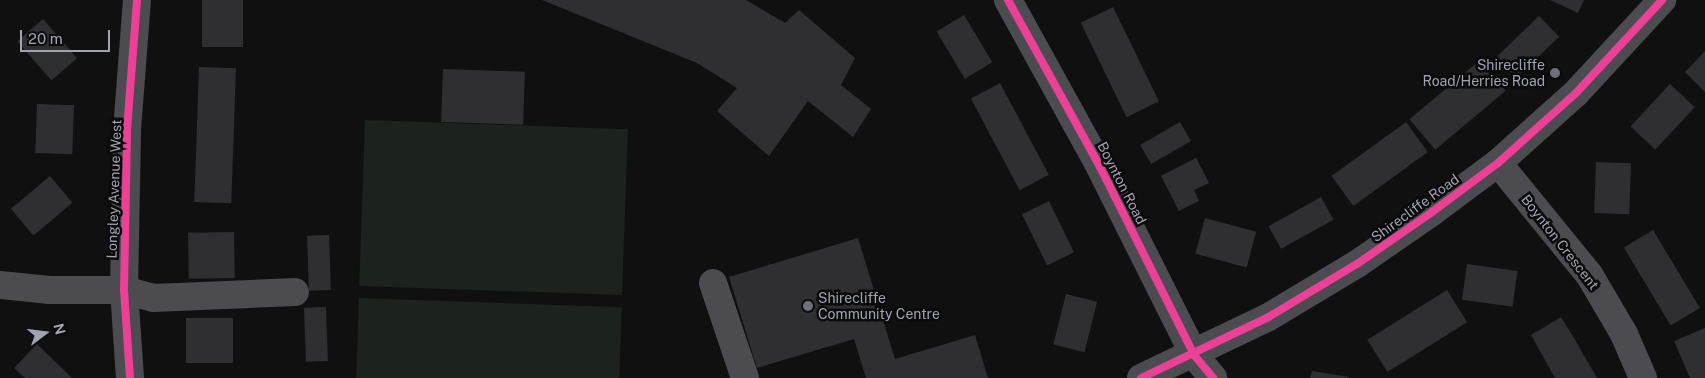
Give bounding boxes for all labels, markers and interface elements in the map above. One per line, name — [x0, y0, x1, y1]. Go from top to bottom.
scale bar — [22, 20, 112, 52]
text: 20 m — [28, 30, 63, 47]
place label: Shirecliffe Road/Herries Road — [1422, 57, 1545, 90]
marker: Shirecliffe Road/Herries Road — [1549, 67, 1561, 79]
street label: Longley Avenue West — [103, 119, 125, 259]
street label: Boynton Road — [1094, 139, 1150, 227]
street label: Shirecliffe Road — [1368, 170, 1462, 246]
street label: Boynton Crescent — [1518, 191, 1602, 293]
place label: Shirecliffe Community Centre — [818, 290, 940, 322]
marker: Shirecliffe Community Centre — [802, 300, 814, 312]
north arrow — [20, 308, 70, 358]
text: N — [50, 322, 69, 336]

